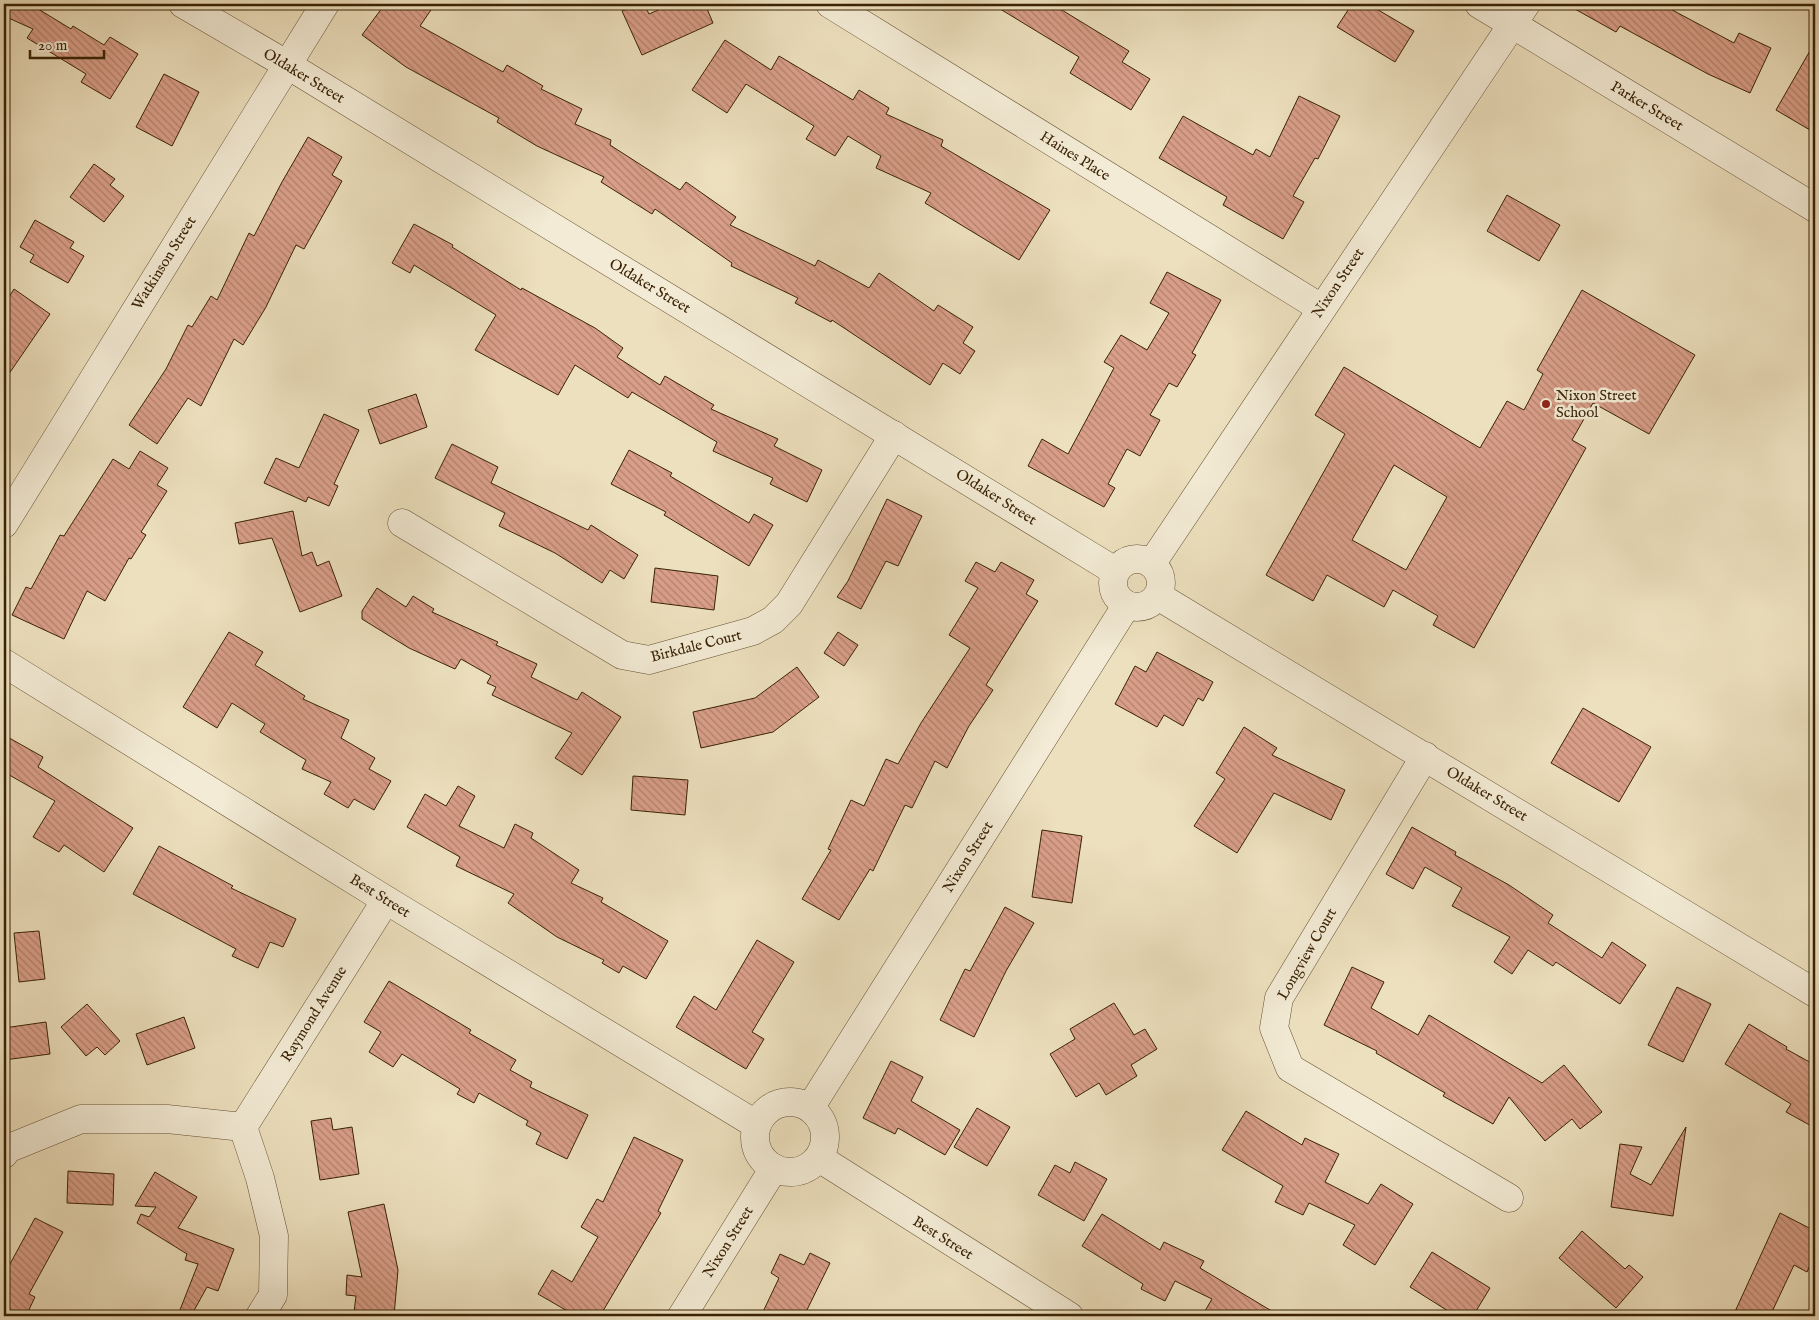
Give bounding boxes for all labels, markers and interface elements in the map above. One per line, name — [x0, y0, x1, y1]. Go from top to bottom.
scale bar — [30, 28, 104, 60]
text: 20 m — [38, 36, 68, 55]
street label: Oldaker Street — [260, 44, 348, 108]
street label: Parker Street — [1607, 77, 1687, 135]
street label: Haines Place — [1036, 127, 1114, 185]
street label: Watkinson Street — [128, 213, 200, 313]
street label: Nixon Street — [1308, 244, 1368, 322]
street label: Oldaker Street — [606, 254, 694, 318]
place label: Nixon Street School — [1556, 386, 1637, 422]
marker: Nixon Street School — [1540, 398, 1552, 410]
street label: Oldaker Street — [952, 465, 1040, 529]
street label: Birkdale Court — [648, 626, 744, 666]
street label: Oldaker Street — [1443, 762, 1531, 826]
street label: Nixon Street — [939, 818, 997, 896]
street label: Best Street — [346, 870, 414, 922]
street label: Longview Court — [1273, 905, 1341, 1003]
street label: Raymond Avenue — [277, 962, 351, 1066]
street label: Nixon Street — [699, 1203, 757, 1281]
street label: Best Street — [909, 1212, 977, 1264]

